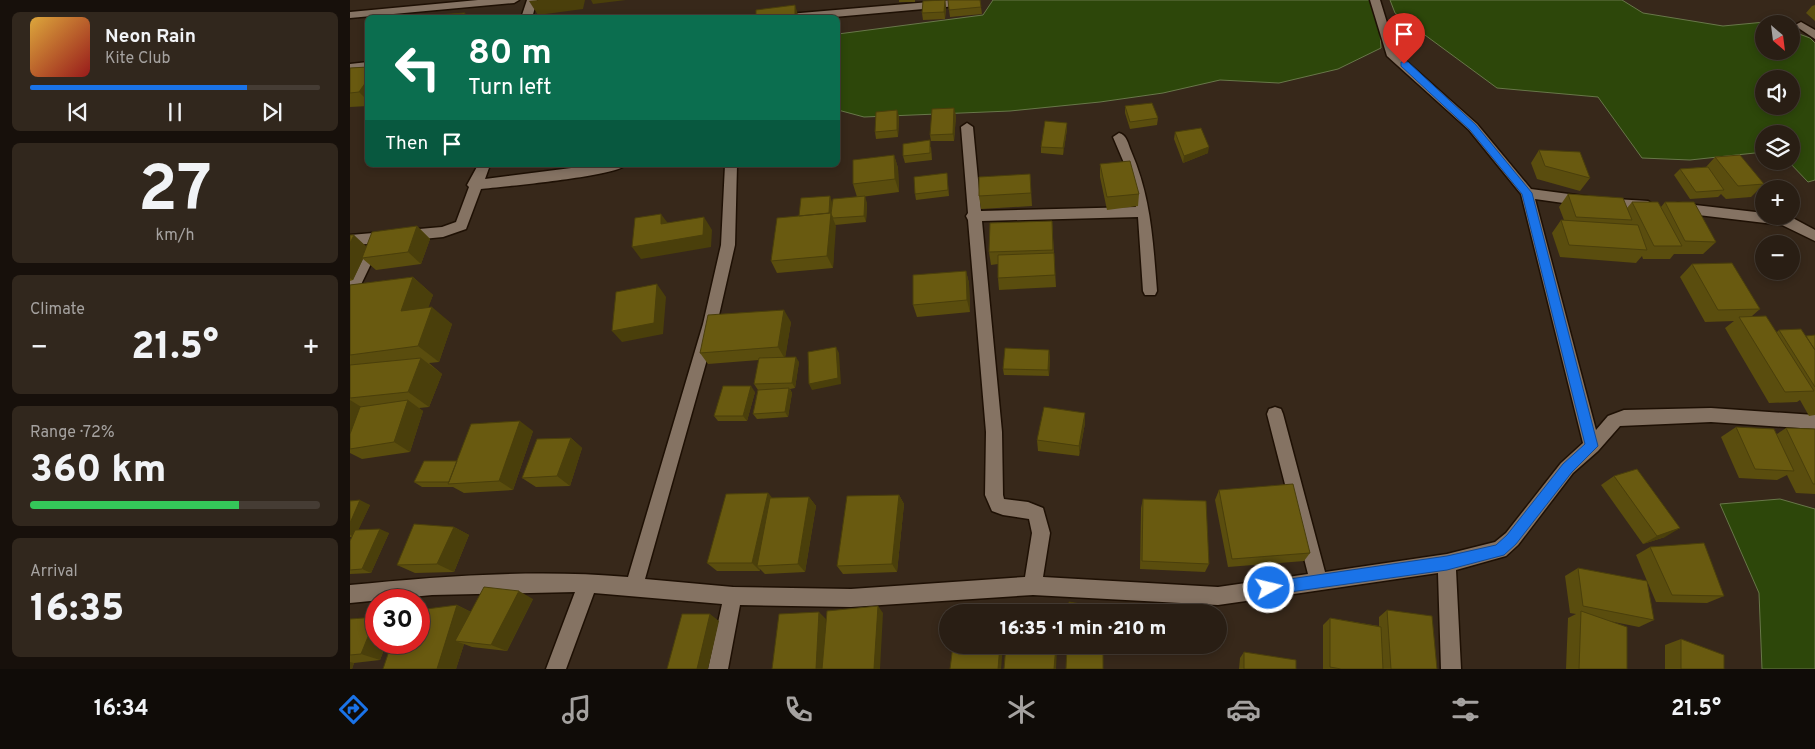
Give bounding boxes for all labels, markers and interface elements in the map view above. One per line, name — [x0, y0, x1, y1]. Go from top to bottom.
pin — [1383, 13, 1425, 64]
north arrow — [1755, 15, 1800, 60]
map controls — [1755, 15, 1800, 280]
icon: arrive — [1390, 20, 1418, 48]
text: Neon Rain — [105, 25, 196, 49]
text: 80 m — [468, 32, 552, 76]
icon: left — [385, 35, 450, 100]
text: Kite Club — [105, 49, 170, 69]
button: sound — [1755, 70, 1800, 115]
text: Turn left — [468, 75, 551, 102]
icon: previous — [64, 98, 92, 126]
icon: pause — [161, 98, 189, 126]
icon: next — [258, 98, 286, 126]
button: layers — [1755, 125, 1800, 170]
icon: arrive — [438, 130, 466, 158]
text: Then — [385, 132, 428, 156]
text: 27 — [138, 152, 212, 234]
button: + — [1755, 180, 1800, 225]
text: km/h — [156, 226, 194, 246]
button: − — [1755, 235, 1800, 280]
text: Climate — [30, 300, 85, 320]
text: 21.5° — [131, 324, 219, 373]
text: − — [30, 331, 48, 367]
text: + — [302, 331, 320, 367]
text: Range · 72% — [30, 423, 115, 443]
text: 360 km — [30, 447, 166, 496]
position arrow — [1242, 561, 1294, 613]
text: Arrival — [30, 562, 78, 582]
text: 16:35 — [30, 586, 124, 635]
speed limit sign: 30 — [365, 589, 430, 654]
text: 16:35 · 1 min · 210 m — [1000, 617, 1166, 641]
icon: directions — [336, 692, 371, 727]
icon: music — [559, 692, 594, 727]
icon: phone — [781, 692, 816, 727]
icon: climate — [1004, 692, 1039, 727]
icon: car — [1226, 692, 1261, 727]
icon: filters — [1448, 692, 1483, 727]
text: 16:34 — [94, 696, 149, 723]
text: 21.5° — [1671, 696, 1721, 723]

